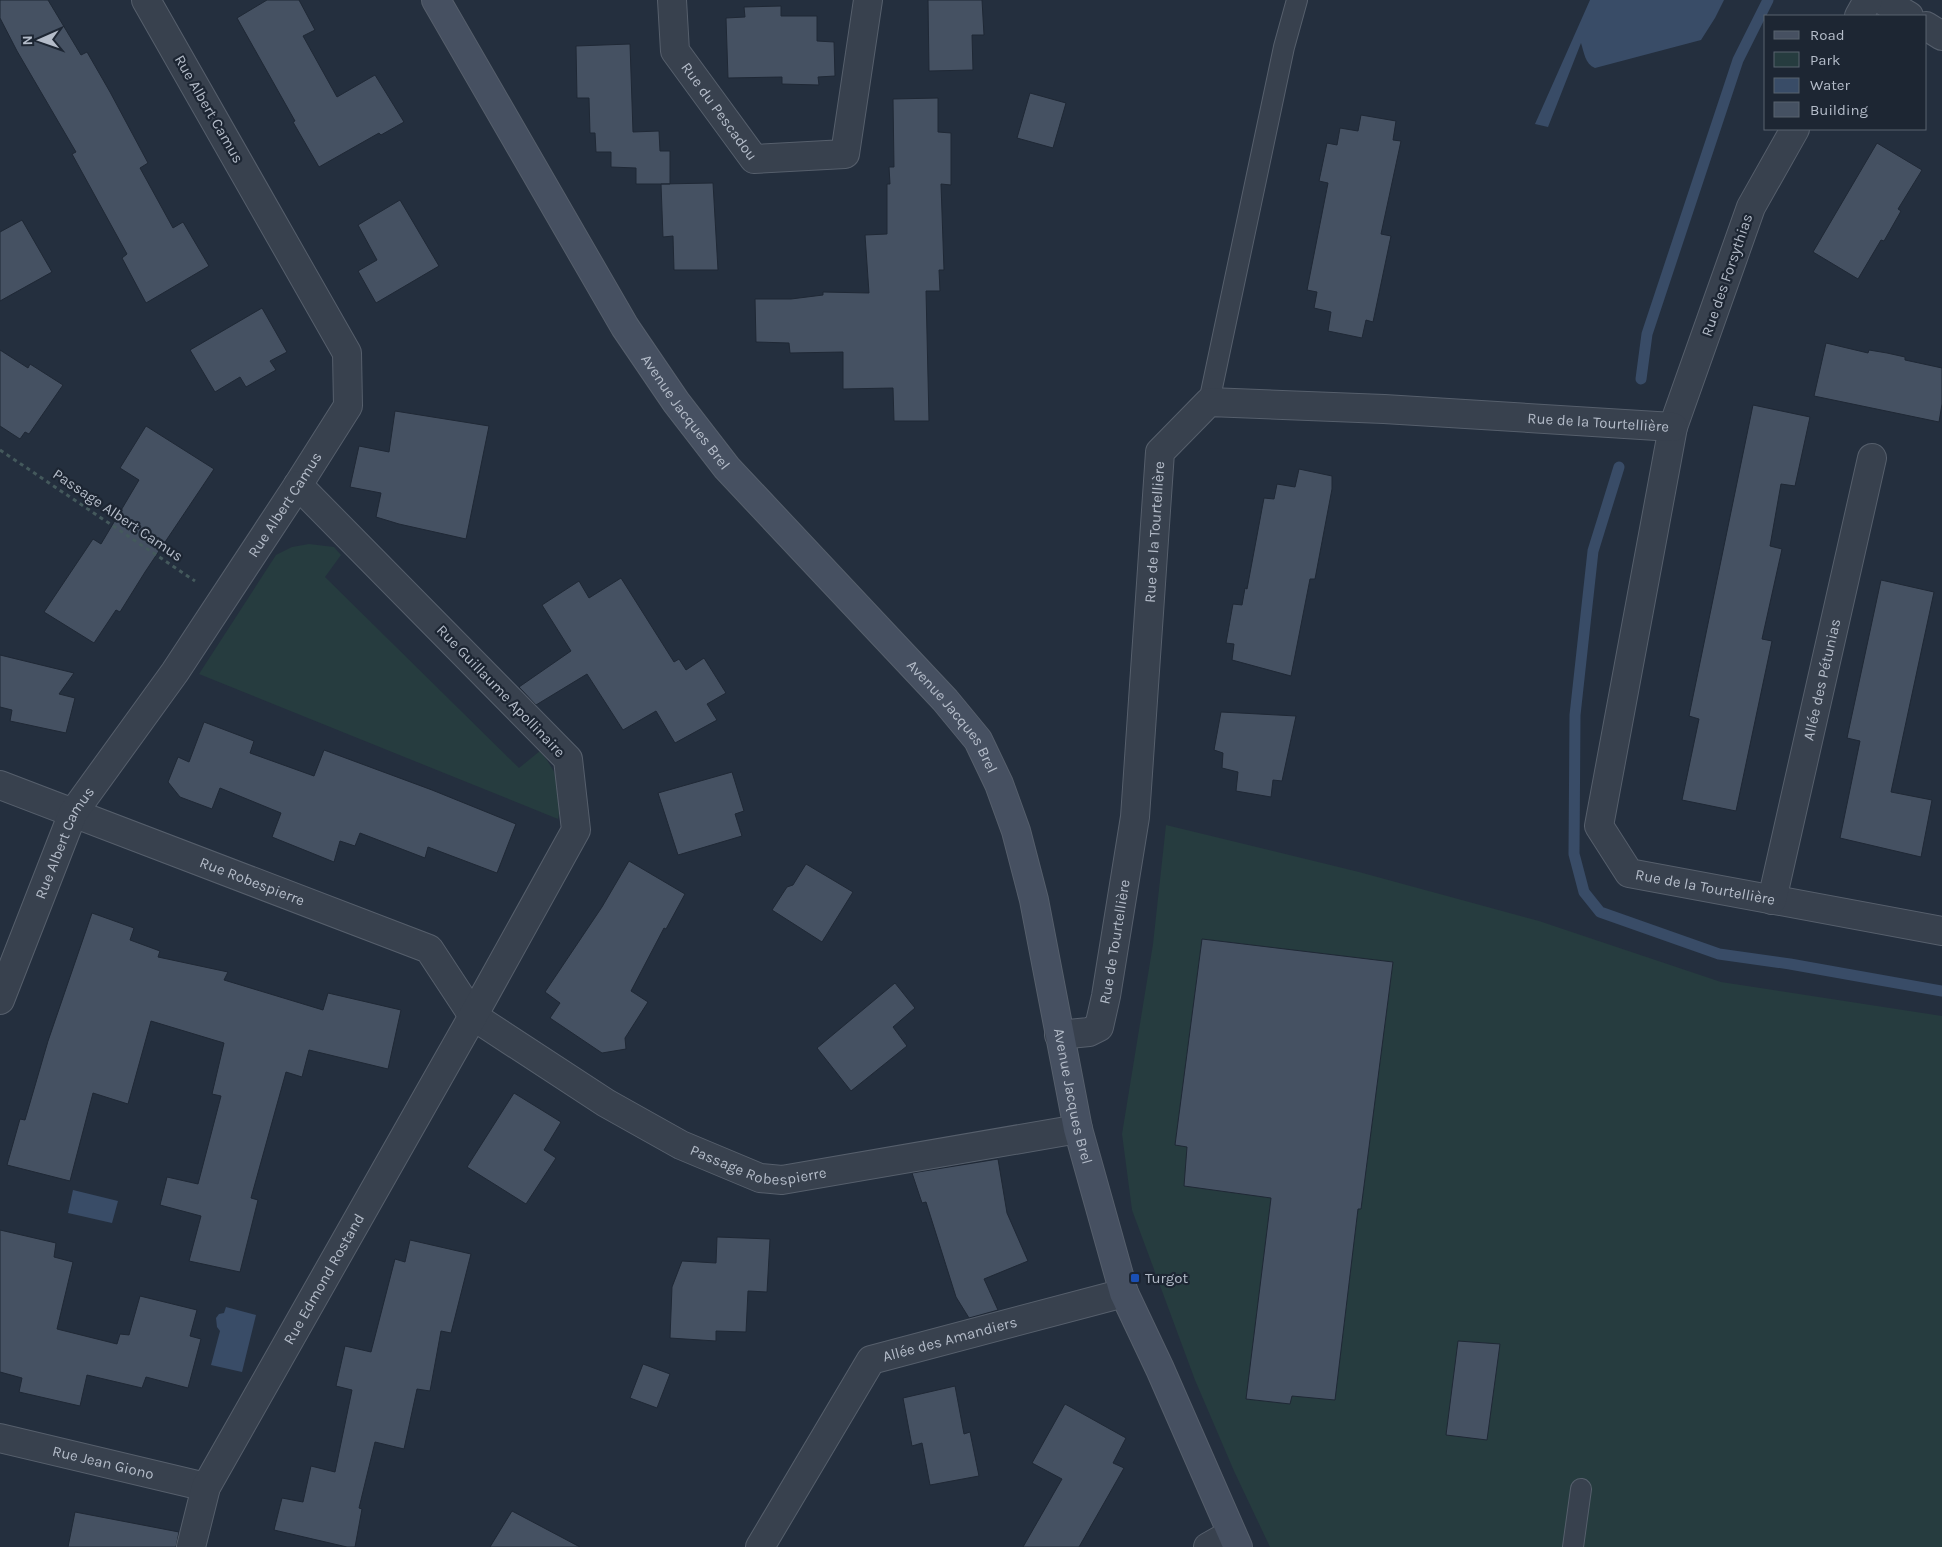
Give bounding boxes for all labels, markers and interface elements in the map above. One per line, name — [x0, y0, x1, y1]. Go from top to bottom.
north arrow — [15, 15, 65, 65]
legend — [1764, 15, 1927, 130]
text: Road — [1810, 26, 1845, 44]
text: N — [19, 35, 36, 46]
text: Park — [1810, 51, 1840, 69]
street label: Rue Albert Camus — [171, 52, 247, 166]
street label: Rue du Pescadou — [677, 59, 761, 164]
text: Water — [1810, 76, 1851, 94]
text: Building — [1810, 101, 1868, 119]
street label: Rue des Forsythias — [1698, 211, 1756, 339]
street label: Avenue Jacques Brel — [637, 351, 734, 473]
street label: Rue de la Tourtellière — [1527, 409, 1669, 436]
street label: Rue Albert Camus — [244, 449, 326, 561]
street label: Rue de la Tourtellière — [1141, 461, 1168, 603]
street label: Passage Albert Camus — [50, 465, 186, 565]
street label: Allée des Pétunias — [1799, 617, 1844, 742]
street label: Rue Guillaume Apollinaire — [433, 621, 569, 761]
street label: Avenue Jacques Brel — [903, 656, 1001, 776]
street label: Rue Albert Camus — [31, 783, 98, 902]
street label: Rue Robespierre — [197, 853, 307, 910]
street label: Rue de la Tourtellière — [1634, 865, 1777, 909]
street label: Rue de Tourtellière — [1095, 878, 1134, 1006]
street label: Avenue Jacques Brel — [1050, 1027, 1096, 1166]
street label: Passage Robespierre — [687, 1141, 828, 1189]
street label: Rue Edmond Rostand — [280, 1210, 368, 1348]
place label: Turgot — [1145, 1269, 1188, 1287]
marker: Turgot — [1129, 1272, 1141, 1284]
street label: Allée des Amandiers — [881, 1313, 1019, 1366]
street label: Rue Jean Giono — [51, 1442, 156, 1483]

